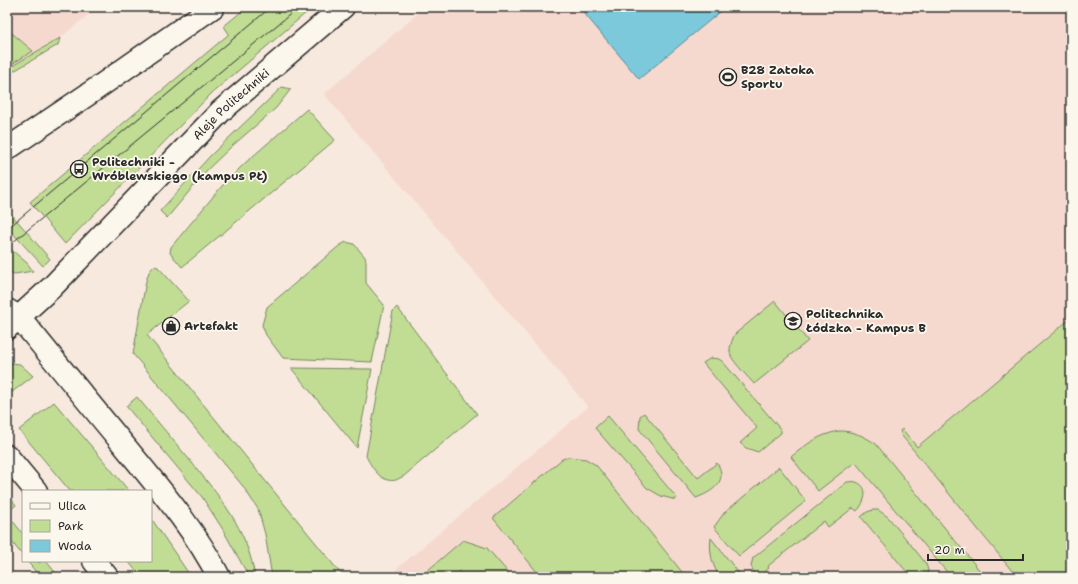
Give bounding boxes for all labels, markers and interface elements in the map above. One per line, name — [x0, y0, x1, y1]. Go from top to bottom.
place label: B28 Zatoka Sportu — [741, 62, 815, 92]
street label: Aleje Politechniki — [189, 65, 273, 143]
sports icon: B28 Zatoka Sportu — [718, 67, 738, 87]
place label: Politechniki - Wróblewskiego (kampus PŁ) — [92, 154, 268, 184]
bus stop icon: Politechniki - Wróblewskiego (kampus PŁ) — [69, 159, 89, 179]
place label: Politechnika Łódzka - Kampus B — [805, 306, 927, 336]
school or university icon: Politechnika Łódzka - Kampus B — [783, 311, 803, 331]
shop icon: Artefakt — [161, 316, 181, 336]
place label: Artefakt — [184, 318, 238, 334]
legend — [22, 490, 152, 562]
text: Ulica — [58, 498, 87, 514]
text: Park — [58, 518, 84, 534]
scale bar — [928, 536, 1023, 562]
text: Woda — [58, 538, 92, 554]
text: 20 m — [934, 542, 965, 558]

